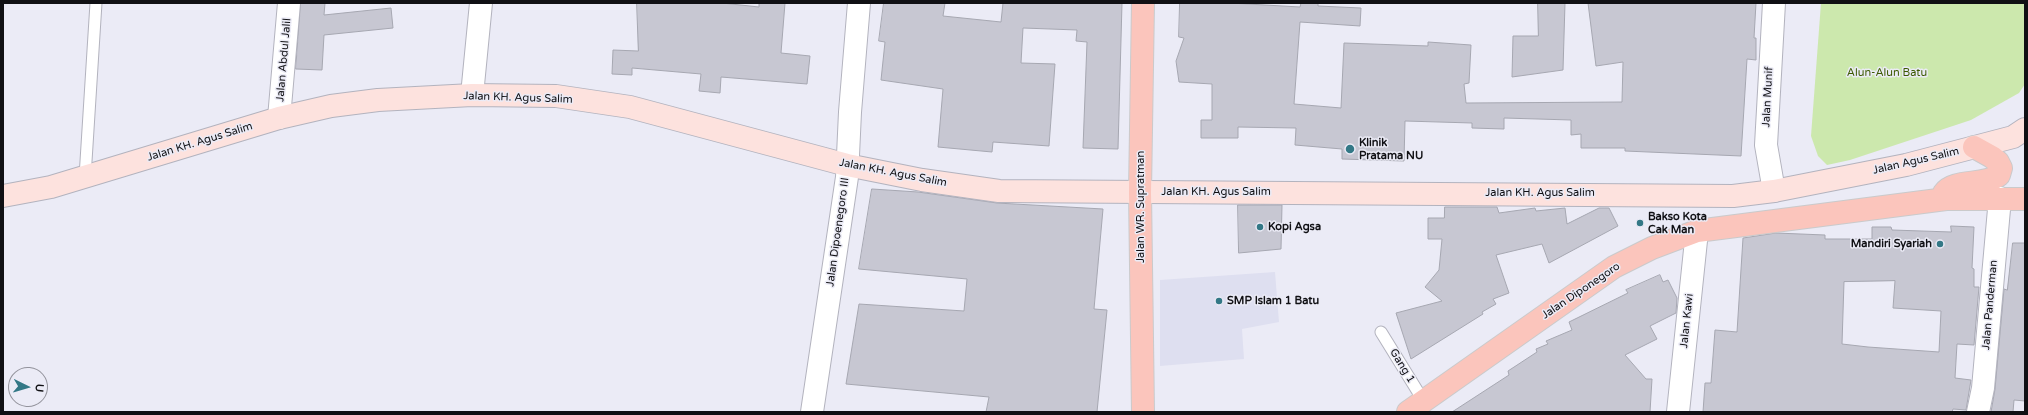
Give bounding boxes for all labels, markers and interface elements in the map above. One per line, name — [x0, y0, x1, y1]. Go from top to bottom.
street label: Jalan Abdul Jalil — [274, 18, 294, 102]
street label: Jalan Munif — [1760, 66, 1776, 128]
park label: Alun-Alun Batu — [1847, 66, 1927, 80]
street label: Jalan KH. Agus Salim — [463, 89, 573, 107]
street label: Jalan KH. Agus Salim — [146, 120, 254, 164]
place label: Klinik Pratama NU — [1359, 136, 1423, 162]
marker: Klinik Pratama NU — [1344, 143, 1356, 155]
street label: Jalan Agus Salim — [1872, 145, 1960, 177]
street label: Jalan WR. Supratman — [1134, 151, 1148, 263]
street label: Jalan KH. Agus Salim — [838, 156, 948, 190]
street label: Jalan Dipoenegoro III — [824, 177, 852, 287]
street label: Jalan KH. Agus Salim — [1161, 185, 1271, 199]
street label: Jalan KH. Agus Salim — [1485, 186, 1595, 200]
place label: Bakso Kota Cak Man — [1648, 210, 1707, 236]
marker: Bakso Kota Cak Man — [1635, 218, 1645, 228]
place label: Kopi Agsa — [1268, 220, 1321, 234]
marker: Kopi Agsa — [1255, 222, 1265, 232]
place label: Mandiri Syariah — [1851, 237, 1932, 251]
marker: Mandiri Syariah — [1935, 239, 1945, 249]
street label: Jalan Diponegoro — [1539, 260, 1623, 322]
street label: Jalan Panderman — [1979, 260, 2001, 350]
street label: Jalan Kawi — [1678, 293, 1696, 349]
place label: SMP Islam 1 Batu — [1227, 294, 1319, 308]
marker: SMP Islam 1 Batu — [1214, 296, 1224, 306]
street label: Gang 1 — [1387, 346, 1417, 386]
north arrow — [8, 367, 48, 407]
text: U — [33, 383, 46, 393]

